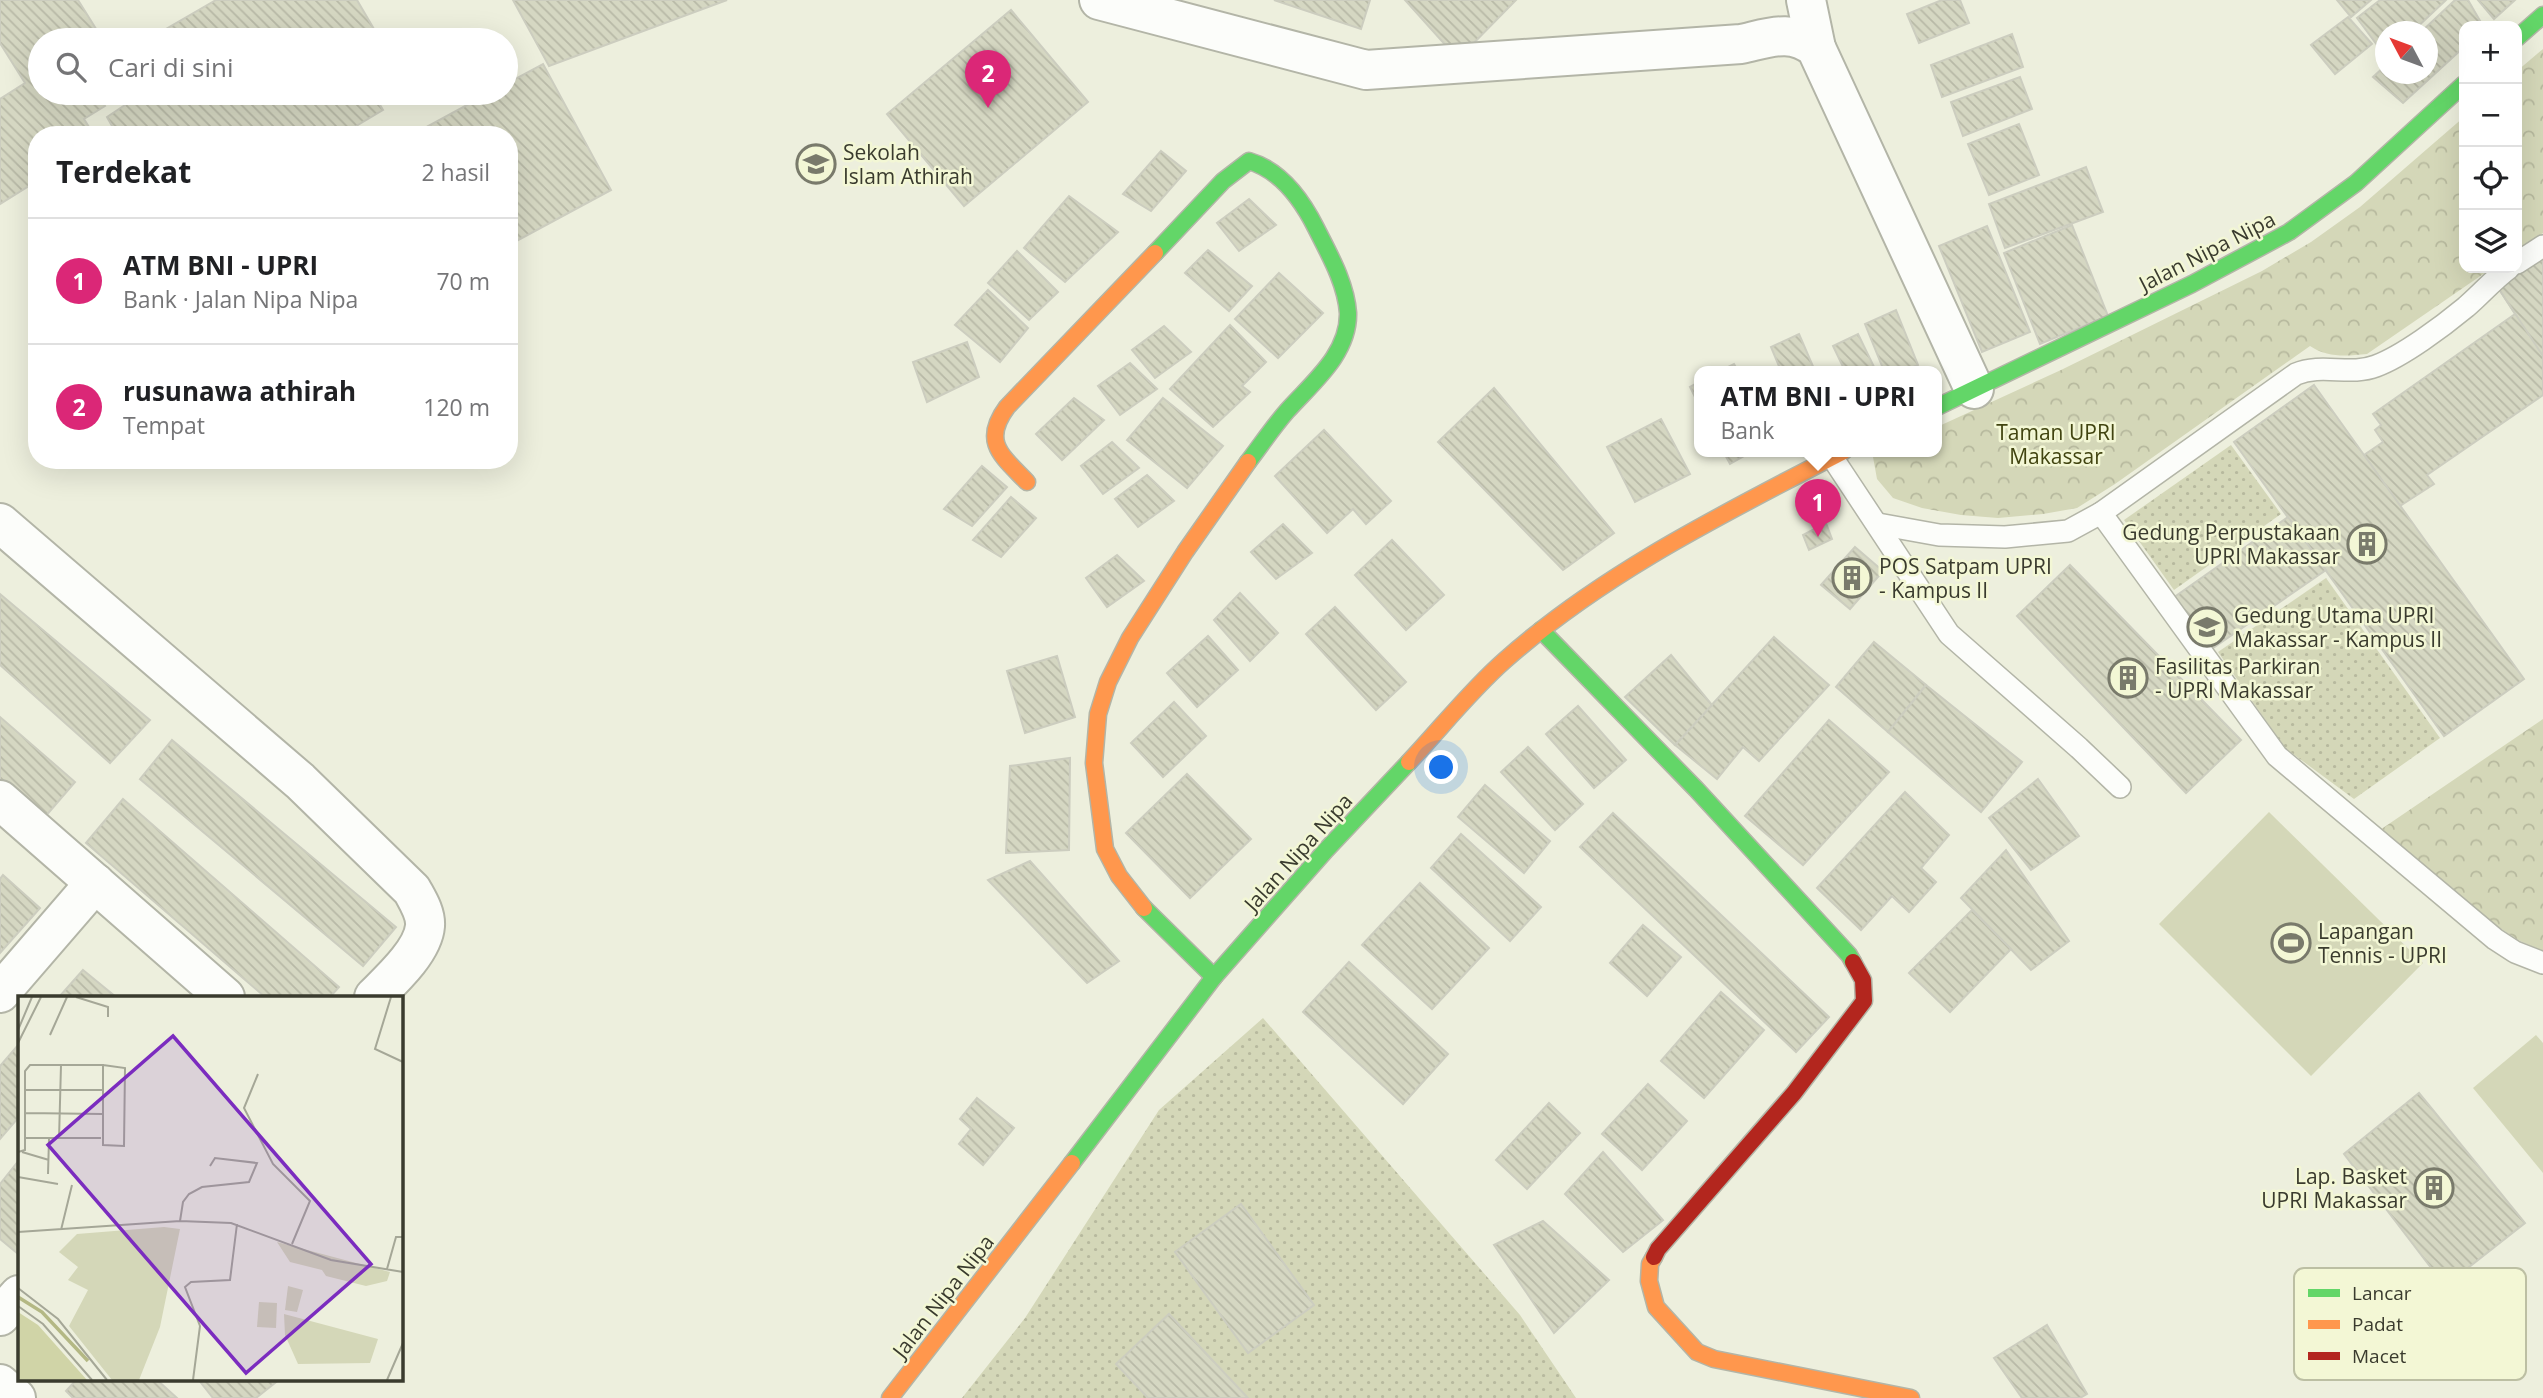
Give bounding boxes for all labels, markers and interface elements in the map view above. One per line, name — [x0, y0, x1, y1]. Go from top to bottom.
north arrow — [2375, 21, 2438, 84]
map controls — [2459, 21, 2522, 273]
button: + — [2459, 21, 2522, 84]
search box — [28, 28, 518, 105]
icon: search — [52, 48, 90, 86]
text: Cari di sini — [108, 49, 233, 85]
pin: 2 — [965, 50, 1011, 108]
button: − — [2459, 84, 2522, 147]
place label: Sekolah Islam Athirah — [843, 138, 973, 190]
school or university icon: Sekolah Islam Athirah — [795, 143, 837, 185]
button: locate — [2459, 147, 2522, 210]
text: Terdekat — [56, 151, 191, 192]
text: 2 hasil — [421, 156, 490, 188]
street label: Jalan Nipa Nipa — [2132, 205, 2280, 298]
button: layers — [2459, 210, 2522, 273]
text: ATM BNI - UPRI — [123, 247, 318, 283]
text: 1 — [72, 265, 86, 297]
text: 70 m — [436, 265, 490, 297]
text: Bank · Jalan Nipa Nipa — [123, 283, 358, 315]
popup — [1694, 366, 1942, 457]
text: rusunawa athirah — [123, 373, 356, 409]
text: ATM BNI - UPRI — [1720, 378, 1916, 414]
text: 2 — [72, 391, 86, 423]
text: 120 m — [423, 391, 490, 423]
text: Tempat — [123, 409, 205, 441]
text: Bank — [1720, 414, 1774, 446]
park label: Taman UPRI Makassar — [1996, 418, 2116, 470]
pin: 1 — [1795, 479, 1841, 537]
place label: Gedung Perpustakaan UPRI Makassar — [2122, 518, 2340, 570]
building icon: Gedung Perpustakaan UPRI Makassar — [2346, 523, 2388, 565]
place label: POS Satpam UPRI - Kampus II — [1879, 552, 2052, 604]
building icon: POS Satpam UPRI - Kampus II — [1831, 557, 1873, 599]
place label: Gedung Utama UPRI Makassar - Kampus II — [2234, 601, 2442, 653]
school or university icon: Gedung Utama UPRI Makassar - Kampus II — [2186, 606, 2228, 648]
place label: Fasilitas Parkiran - UPRI Makassar — [2155, 652, 2320, 704]
building icon: Fasilitas Parkiran - UPRI Makassar — [2107, 657, 2149, 699]
your location — [1424, 750, 1458, 784]
street label: Jalan Nipa Nipa — [1236, 787, 1358, 918]
place label: Lapangan Tennis - UPRI — [2318, 917, 2447, 969]
sports icon: Lapangan Tennis - UPRI — [2270, 922, 2312, 964]
inset map — [18, 996, 402, 1380]
place label: Lap. Basket UPRI Makassar — [2261, 1162, 2407, 1214]
building icon: Lap. Basket UPRI Makassar — [2413, 1167, 2455, 1209]
street label: Jalan Nipa Nipa — [885, 1229, 1000, 1365]
legend — [2294, 1268, 2526, 1380]
text: Lancar — [2352, 1280, 2412, 1306]
text: Padat — [2352, 1311, 2403, 1337]
text: Macet — [2352, 1343, 2406, 1369]

